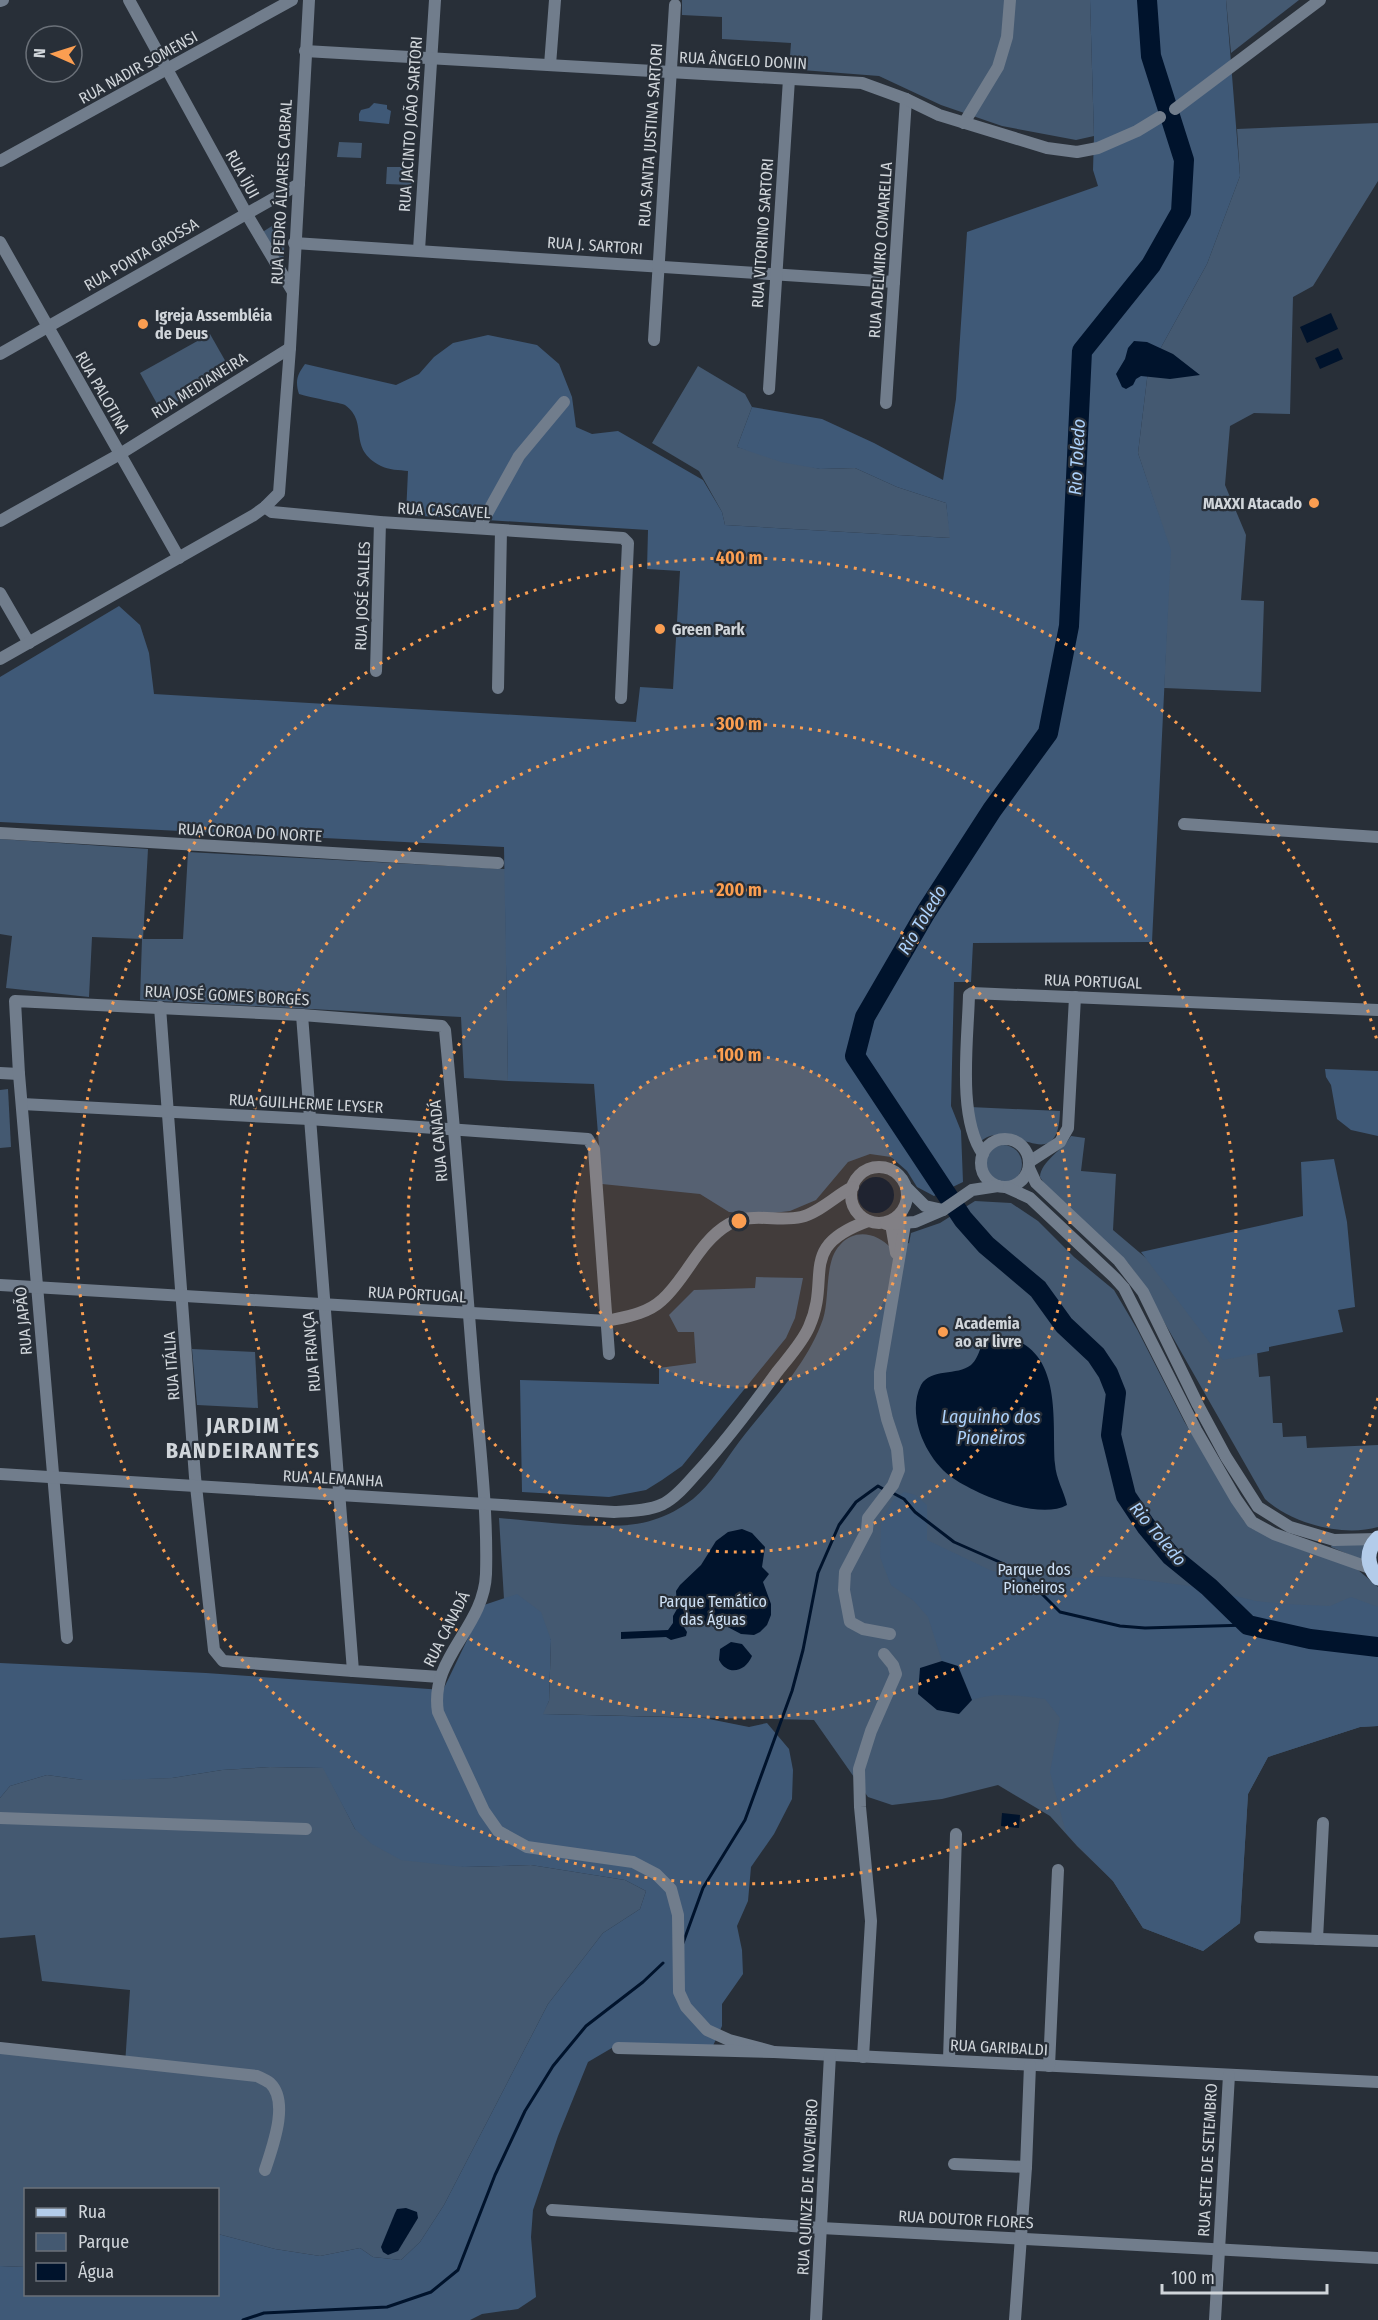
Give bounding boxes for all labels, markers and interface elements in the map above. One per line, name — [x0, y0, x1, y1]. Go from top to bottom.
north arrow — [24, 24, 84, 84]
street label: RUA NADIR SOMENSI — [76, 27, 201, 108]
street label: RUA JACINTO JOÃO SARTORI — [395, 36, 426, 213]
street label: RUA SANTA JUSTINA SARTORI — [635, 43, 666, 227]
text: N — [30, 48, 49, 59]
street label: RUA ÂNGELO DONIN — [679, 48, 807, 73]
street label: RUA PEDRO ÁLVARES CABRAL — [267, 99, 296, 285]
street label: RUA ÍJUI — [222, 147, 264, 202]
street label: RUA VITORINO SARTORI — [748, 157, 777, 309]
street label: RUA ADELMIRO COMARELLA — [865, 161, 896, 339]
street label: RUA PONTA GROSSA — [81, 214, 202, 295]
street label: RUA J. SARTORI — [546, 233, 644, 258]
place label: Igreja Assembléia de Deus — [155, 306, 272, 343]
marker: Igreja Assembléia de Deus — [136, 317, 150, 331]
street label: RUA PALOTINA — [71, 348, 134, 437]
street label: RUA MEDIANEIRA — [148, 348, 251, 422]
water label: Rio Toledo — [1064, 418, 1090, 496]
place label: MAXXI Atacado — [1203, 494, 1302, 513]
marker: MAXXI Atacado — [1307, 496, 1321, 510]
street label: RUA CASCAVEL — [397, 499, 491, 522]
street label: RUA JOSÉ SALLES — [351, 541, 374, 651]
text: 400 m — [716, 547, 762, 569]
place label: Green Park — [672, 620, 746, 639]
marker: Green Park — [653, 622, 667, 636]
text: 300 m — [715, 713, 762, 735]
street label: RUA COROA DO NORTE — [177, 819, 323, 846]
text: 200 m — [715, 879, 762, 901]
water label: Rio Toledo — [893, 881, 951, 959]
street label: RUA PORTUGAL — [1044, 970, 1142, 993]
street label: RUA JOSÉ GOMES BORGES — [144, 982, 310, 1009]
text: 100 m — [717, 1044, 761, 1066]
street label: RUA GUILHERME LEYSER — [228, 1090, 384, 1117]
street label: RUA CANADÁ — [425, 1099, 452, 1183]
centre of rings — [729, 1211, 749, 1231]
street label: RUA PORTUGAL — [367, 1282, 467, 1307]
street label: RUA JAPÃO — [11, 1286, 36, 1356]
street label: RUA FRANÇA — [298, 1310, 325, 1393]
place label: Academia ao ar livre — [954, 1314, 1022, 1351]
marker: Academia ao ar livre — [936, 1325, 950, 1339]
street label: RUA ITÁLIA — [160, 1330, 183, 1401]
water label: Laguinho dos Pioneiros — [941, 1406, 1041, 1449]
district label: JARDIM BANDEIRANTES — [166, 1412, 320, 1464]
street label: RUA ALEMANHA — [282, 1466, 384, 1491]
water label: Rio Toledo — [1125, 1498, 1191, 1570]
park label: Parque dos Pioneiros — [998, 1560, 1071, 1597]
street label: RUA CANADÁ — [419, 1588, 474, 1670]
park label: Parque Temático das Águas — [659, 1592, 767, 1629]
street label: RUA GARIBALDI — [949, 2035, 1049, 2060]
street label: RUA SETE DE SETEMBRO — [1194, 2083, 1221, 2237]
street label: RUA QUINZE DE NOVEMBRO — [793, 2098, 822, 2276]
legend — [24, 2188, 219, 2296]
text: Rua — [78, 2201, 106, 2223]
street label: RUA DOUTOR FLORES — [898, 2206, 1034, 2233]
text: Parque — [78, 2231, 129, 2253]
scale bar — [1162, 2257, 1327, 2295]
text: Água — [78, 2260, 114, 2283]
text: 100 m — [1171, 2267, 1215, 2289]

